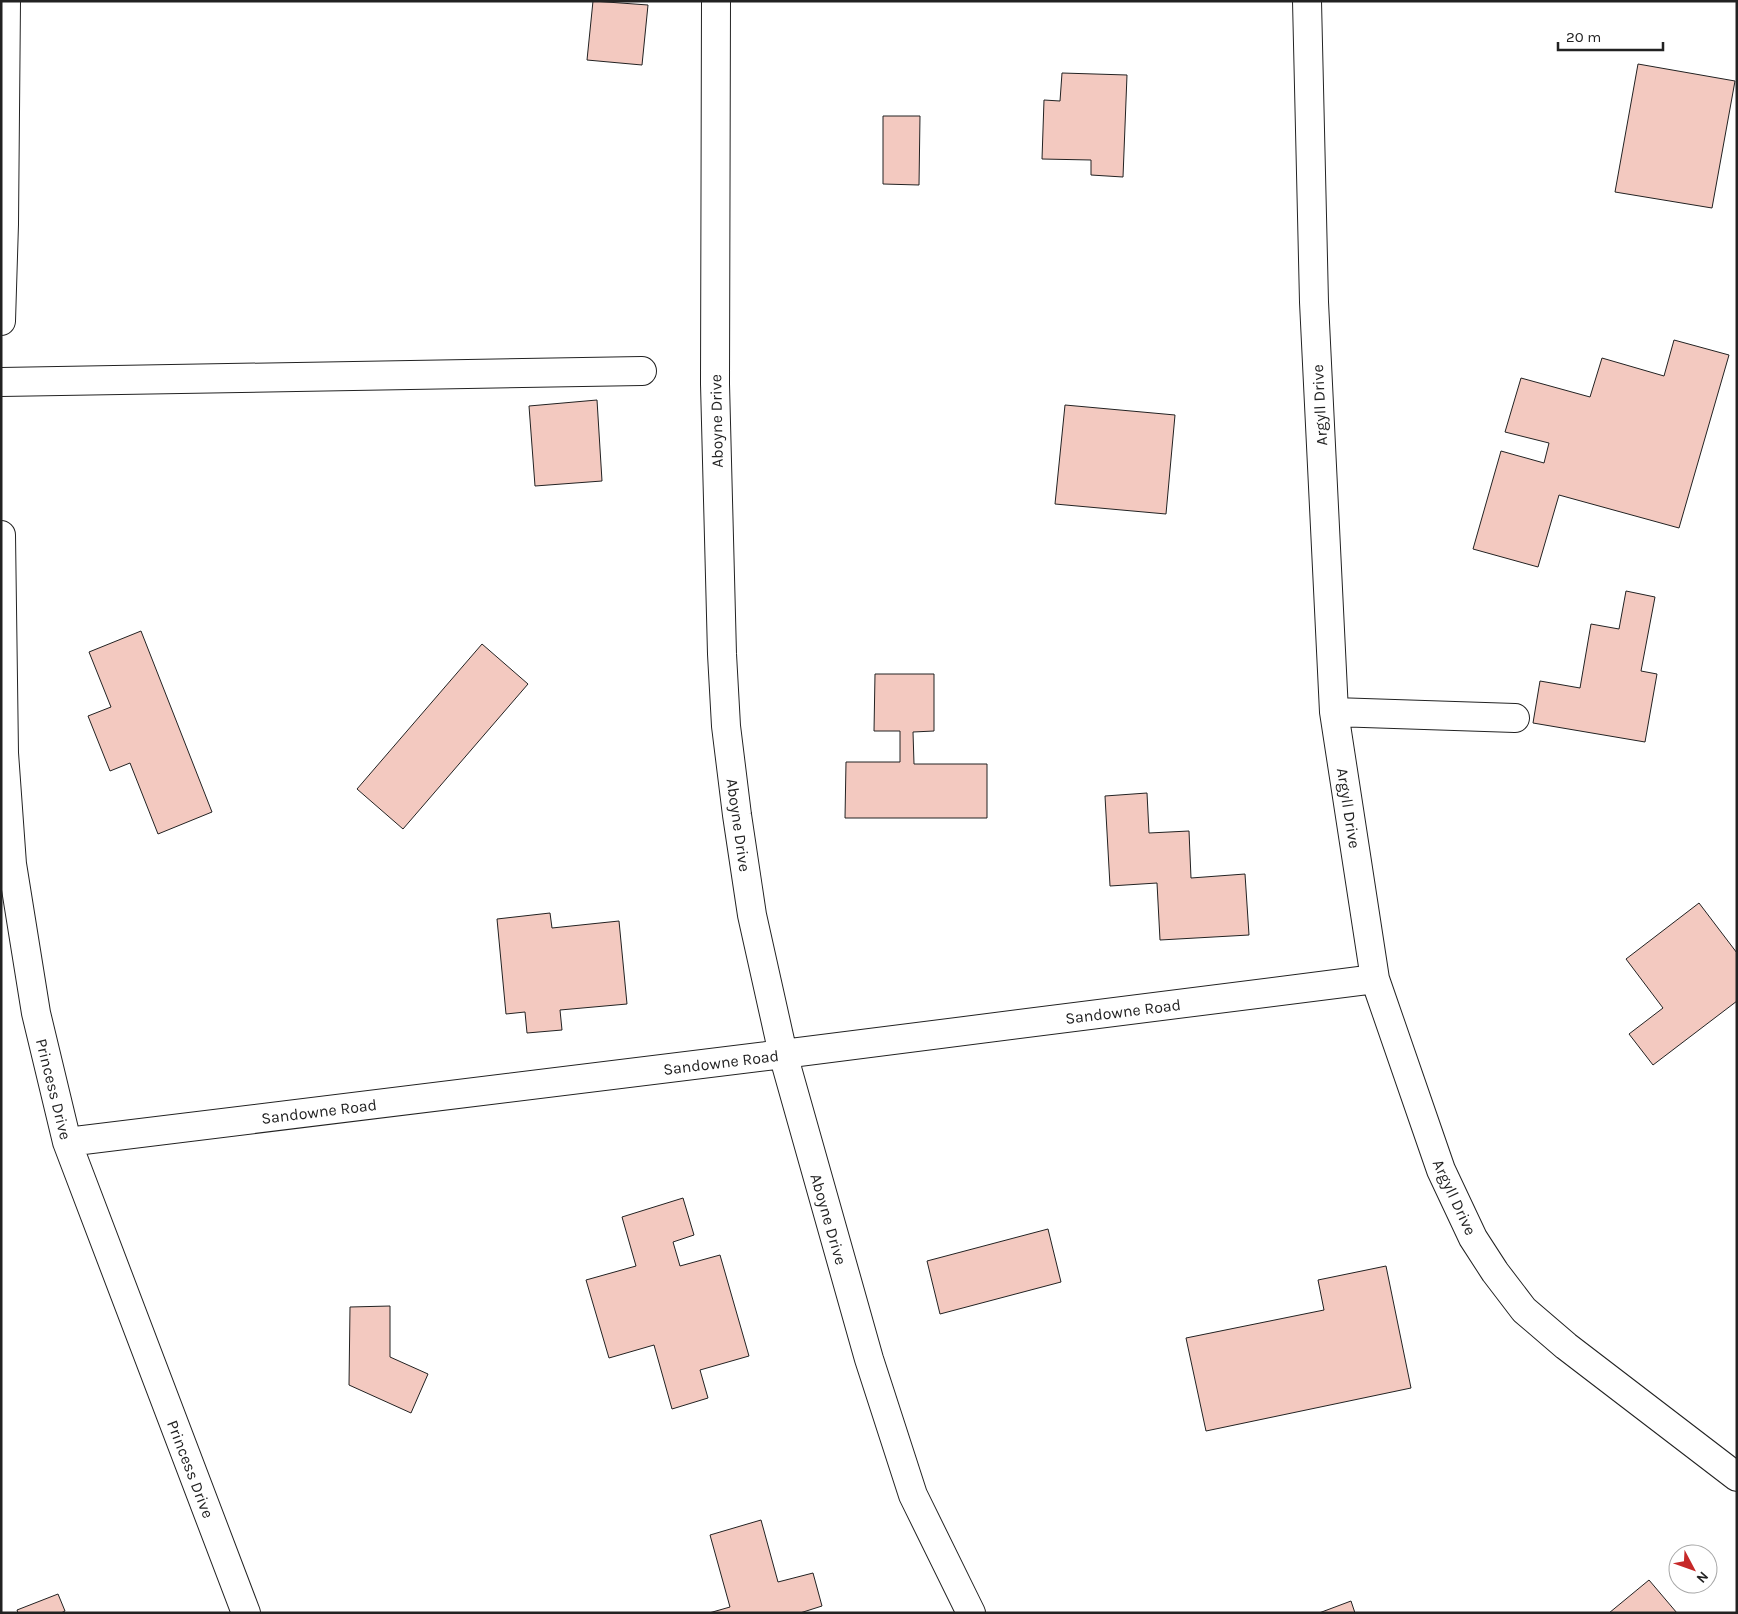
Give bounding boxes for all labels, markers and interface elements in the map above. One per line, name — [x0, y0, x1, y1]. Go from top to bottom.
scale bar — [1558, 20, 1663, 52]
text: 20 m — [1566, 28, 1601, 46]
street label: Argyll Drive — [1308, 364, 1331, 446]
street label: Aboyne Drive — [706, 374, 727, 468]
street label: Argyll Drive — [1333, 766, 1364, 850]
street label: Aboyne Drive — [723, 777, 754, 873]
street label: Sandowne Road — [1064, 995, 1182, 1028]
street label: Princess Drive — [32, 1037, 75, 1142]
street label: Sandowne Road — [662, 1046, 780, 1079]
street label: Sandowne Road — [260, 1095, 378, 1128]
street label: Argyll Drive — [1429, 1156, 1480, 1238]
street label: Aboyne Drive — [806, 1171, 851, 1267]
street label: Princess Drive — [163, 1417, 218, 1521]
north arrow — [1668, 1544, 1718, 1594]
text: N — [1693, 1568, 1712, 1587]

